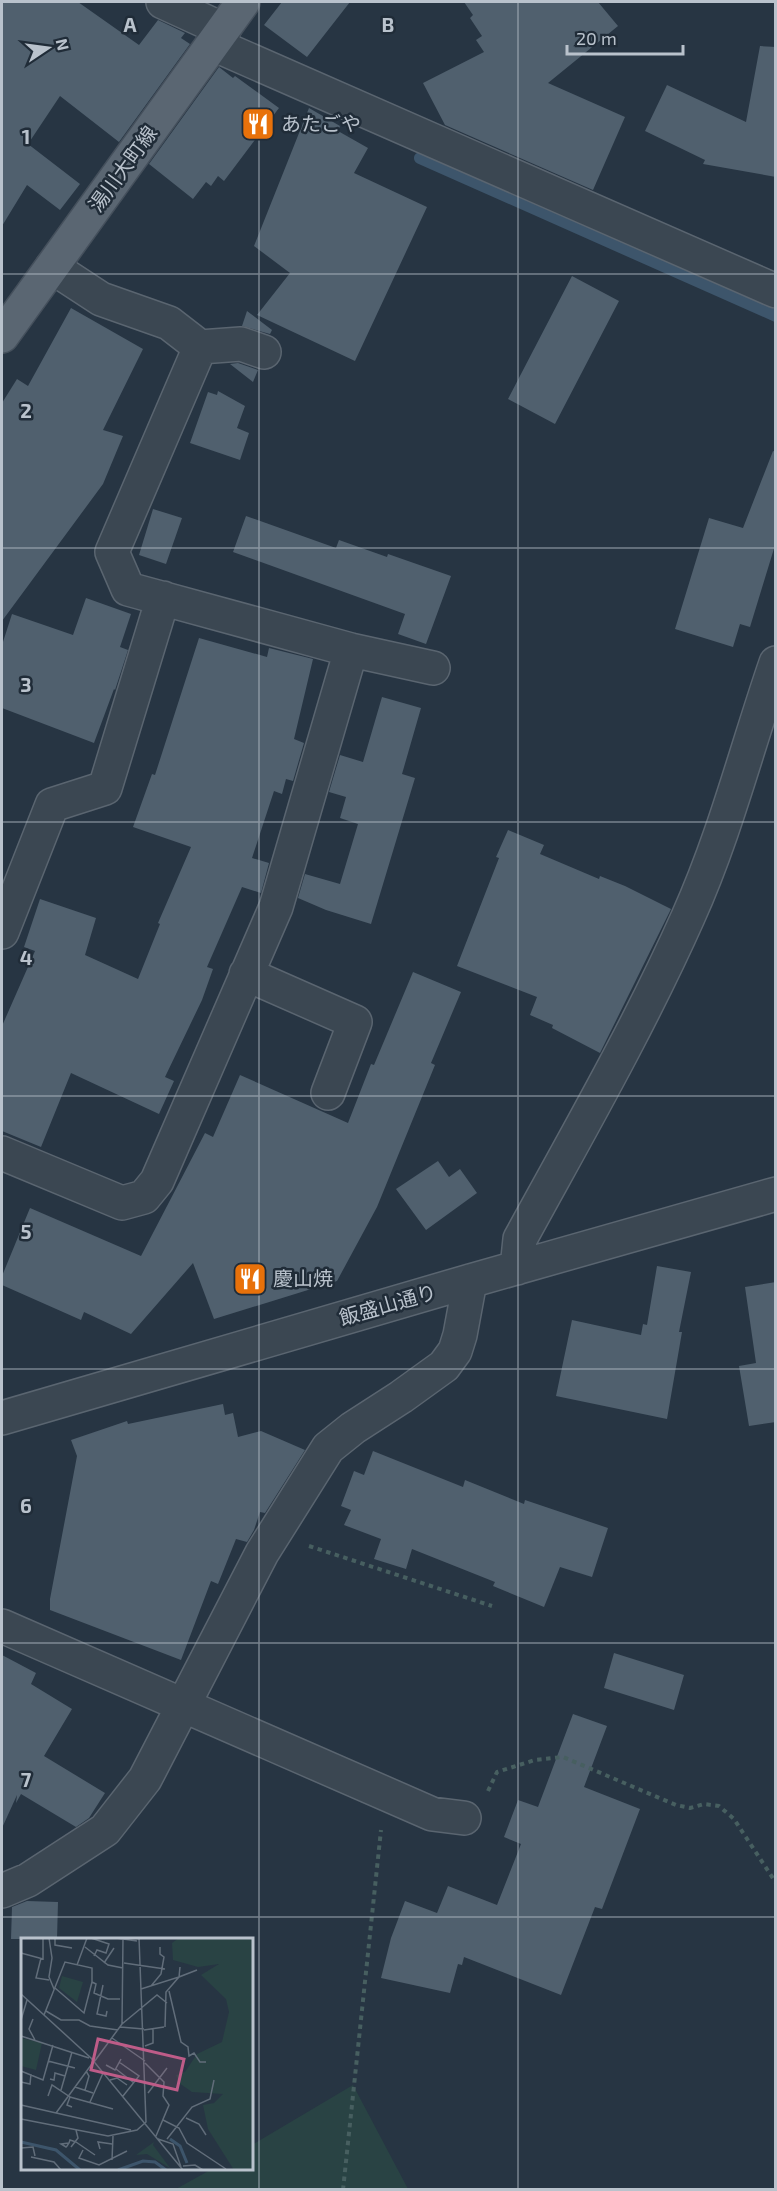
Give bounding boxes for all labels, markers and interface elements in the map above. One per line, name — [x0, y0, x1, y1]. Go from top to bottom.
text: A — [123, 12, 137, 36]
text: B — [382, 12, 394, 36]
north arrow — [18, 18, 78, 78]
scale bar — [567, 18, 682, 56]
text: 20 m — [576, 27, 617, 49]
text: N — [53, 37, 74, 52]
restaurant icon: あたごや — [240, 106, 276, 142]
place label: あたごや — [281, 111, 361, 135]
street label: 湯川大町線 — [83, 121, 161, 216]
text: 1 — [22, 124, 30, 148]
text: 2 — [20, 398, 32, 422]
text: 3 — [20, 672, 32, 696]
text: 4 — [20, 945, 33, 969]
text: 5 — [20, 1219, 32, 1243]
restaurant icon: 慶山焼 — [232, 1261, 268, 1297]
place label: 慶山焼 — [273, 1266, 333, 1290]
street label: 飯盛山通り — [336, 1279, 439, 1329]
text: 6 — [20, 1493, 32, 1517]
text: 7 — [21, 1767, 32, 1791]
inset map — [21, 1938, 254, 2170]

